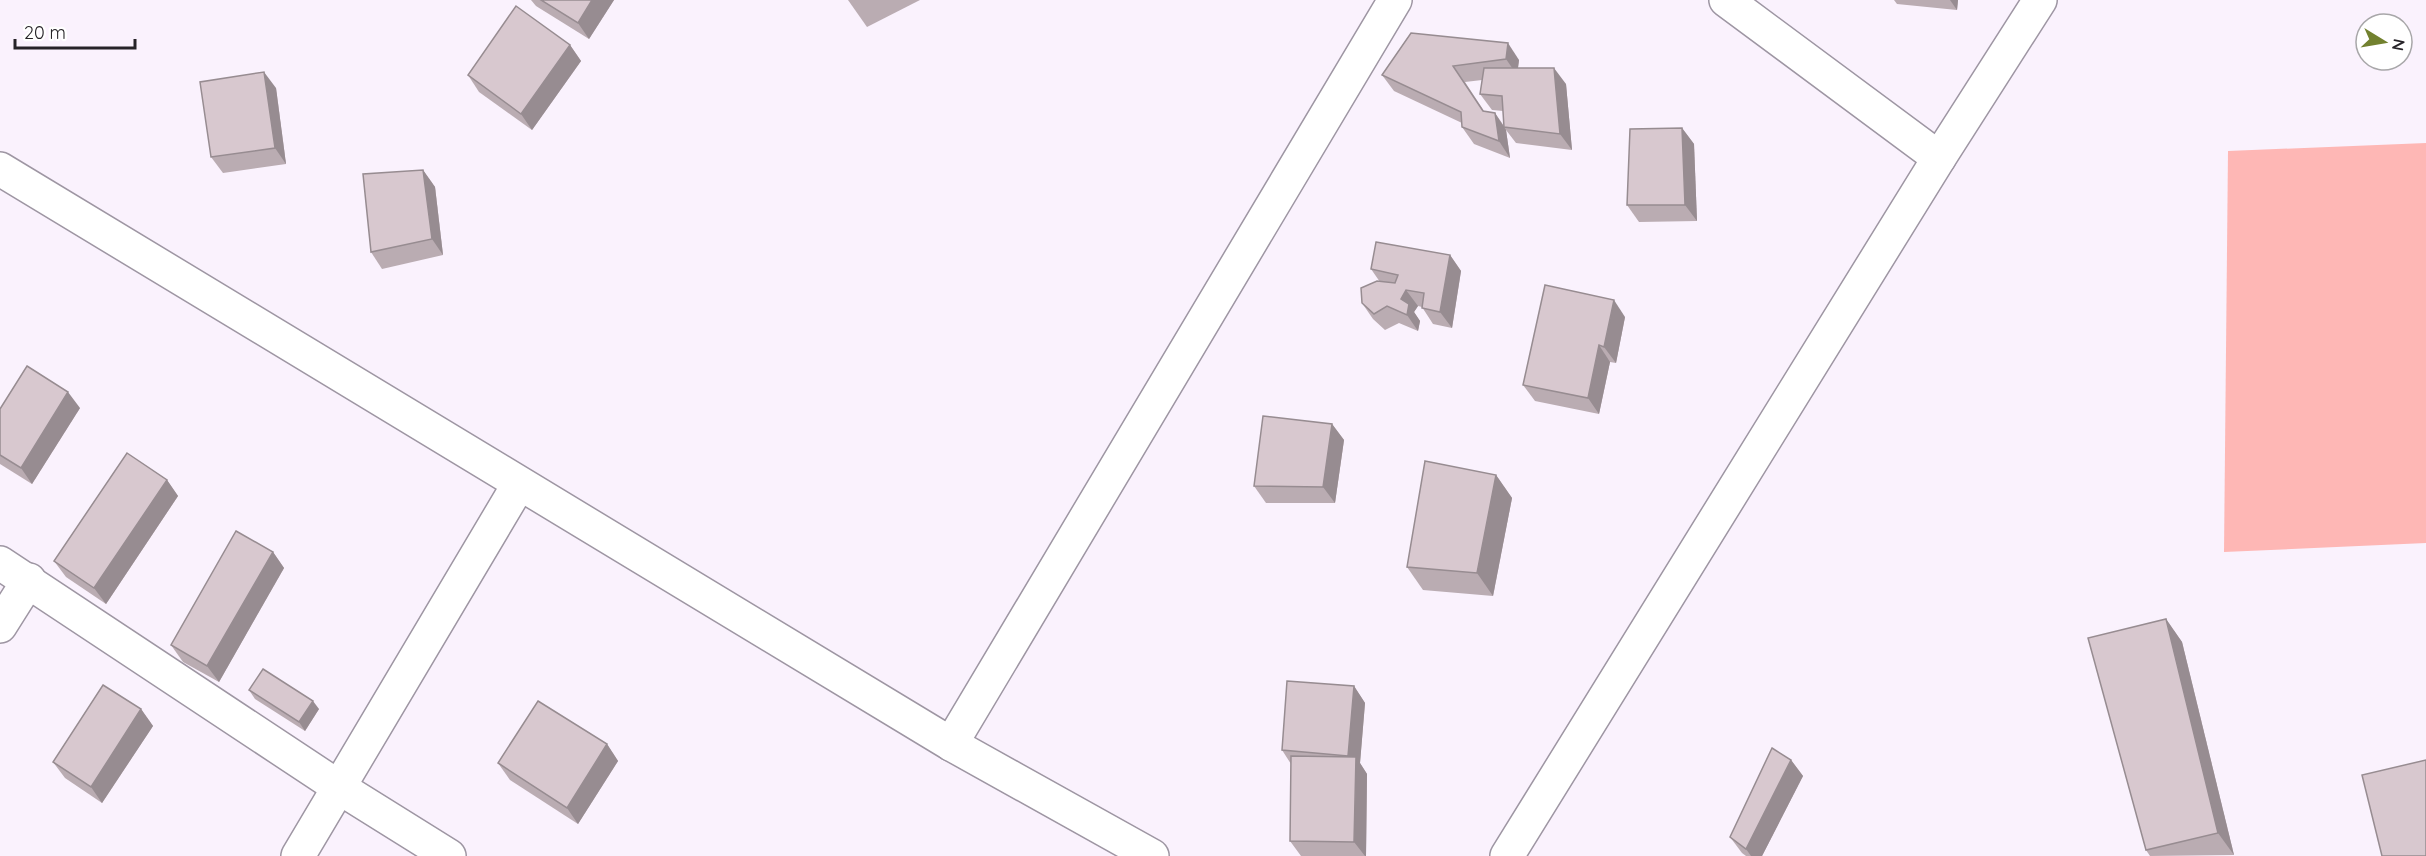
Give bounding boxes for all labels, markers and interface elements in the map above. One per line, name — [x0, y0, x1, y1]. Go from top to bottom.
scale bar — [15, 12, 135, 50]
north arrow — [2354, 12, 2414, 72]
text: 20 m — [24, 21, 66, 44]
text: N — [2388, 37, 2410, 53]

